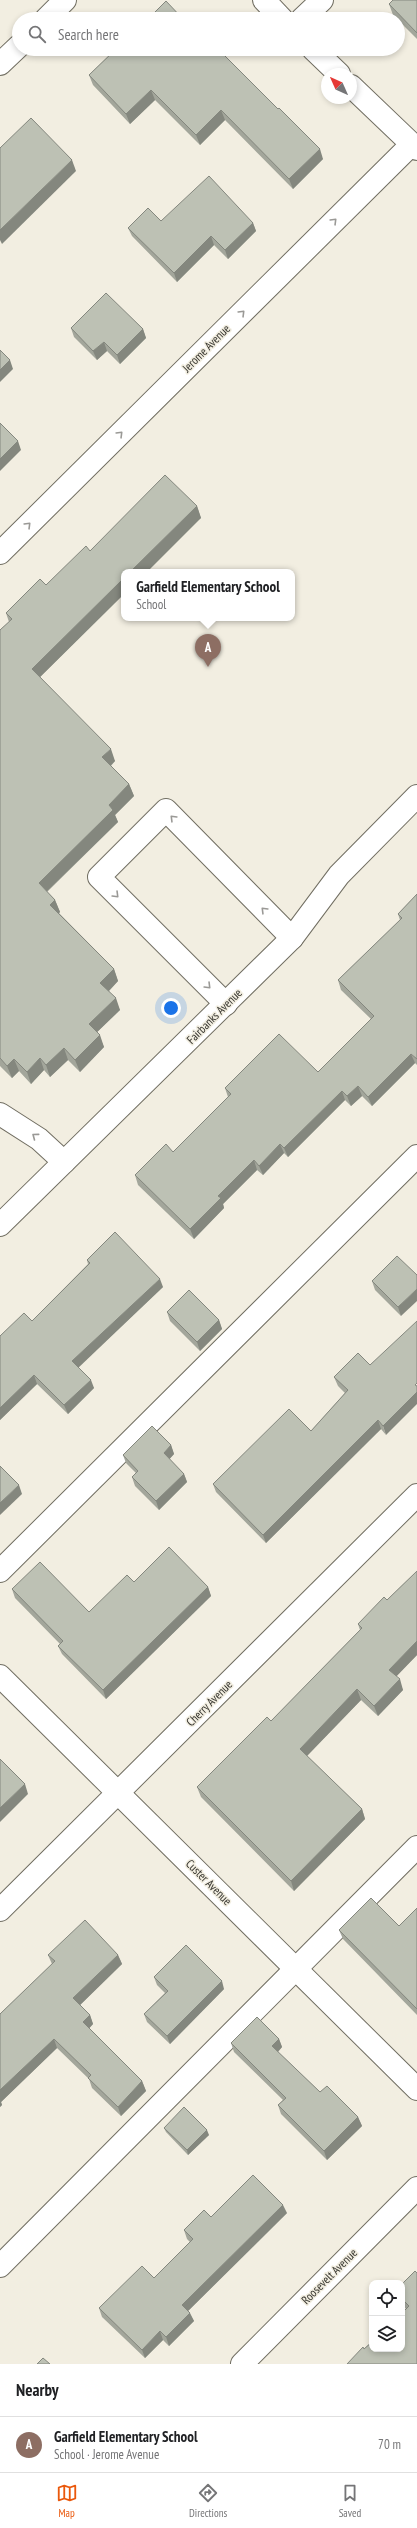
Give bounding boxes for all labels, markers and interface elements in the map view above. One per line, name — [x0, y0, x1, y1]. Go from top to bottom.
search box — [12, 12, 405, 56]
icon: search — [26, 23, 48, 45]
text: Search here — [58, 25, 119, 44]
north arrow — [321, 68, 357, 104]
one-way arrow — [329, 218, 337, 226]
one-way arrow — [237, 310, 245, 318]
street label: Jerome Avenue — [178, 321, 233, 376]
one-way arrow — [115, 431, 123, 439]
one-way arrow — [23, 522, 31, 530]
popup — [121, 569, 295, 621]
text: Garfield Elementary School — [136, 577, 280, 596]
text: School — [136, 596, 166, 613]
pin: A — [195, 634, 221, 667]
one-way arrow — [170, 815, 178, 823]
one-way arrow — [111, 890, 119, 898]
one-way arrow — [262, 907, 269, 915]
one-way arrow — [203, 981, 211, 989]
street label: Fairbanks Avenue — [183, 985, 245, 1047]
your location — [161, 998, 181, 1018]
one-way arrow — [32, 1134, 39, 1141]
street label: Cherry Avenue — [183, 1677, 235, 1729]
street label: Custer Avenue — [183, 1856, 235, 1908]
street label: Roosevelt Avenue — [298, 2245, 360, 2307]
map controls — [369, 2280, 405, 2352]
button: locate — [369, 2280, 405, 2316]
button: layers — [369, 2316, 405, 2352]
text: Nearby — [16, 2379, 59, 2401]
text: Garfield Elementary School — [54, 2427, 198, 2446]
text: A — [26, 2436, 32, 2453]
text: 70 m — [378, 2436, 401, 2453]
text: School · Jerome Avenue — [54, 2446, 159, 2463]
tab: Map — [56, 2482, 78, 2520]
tab: Directions — [189, 2482, 227, 2520]
tab: Saved — [339, 2482, 361, 2520]

